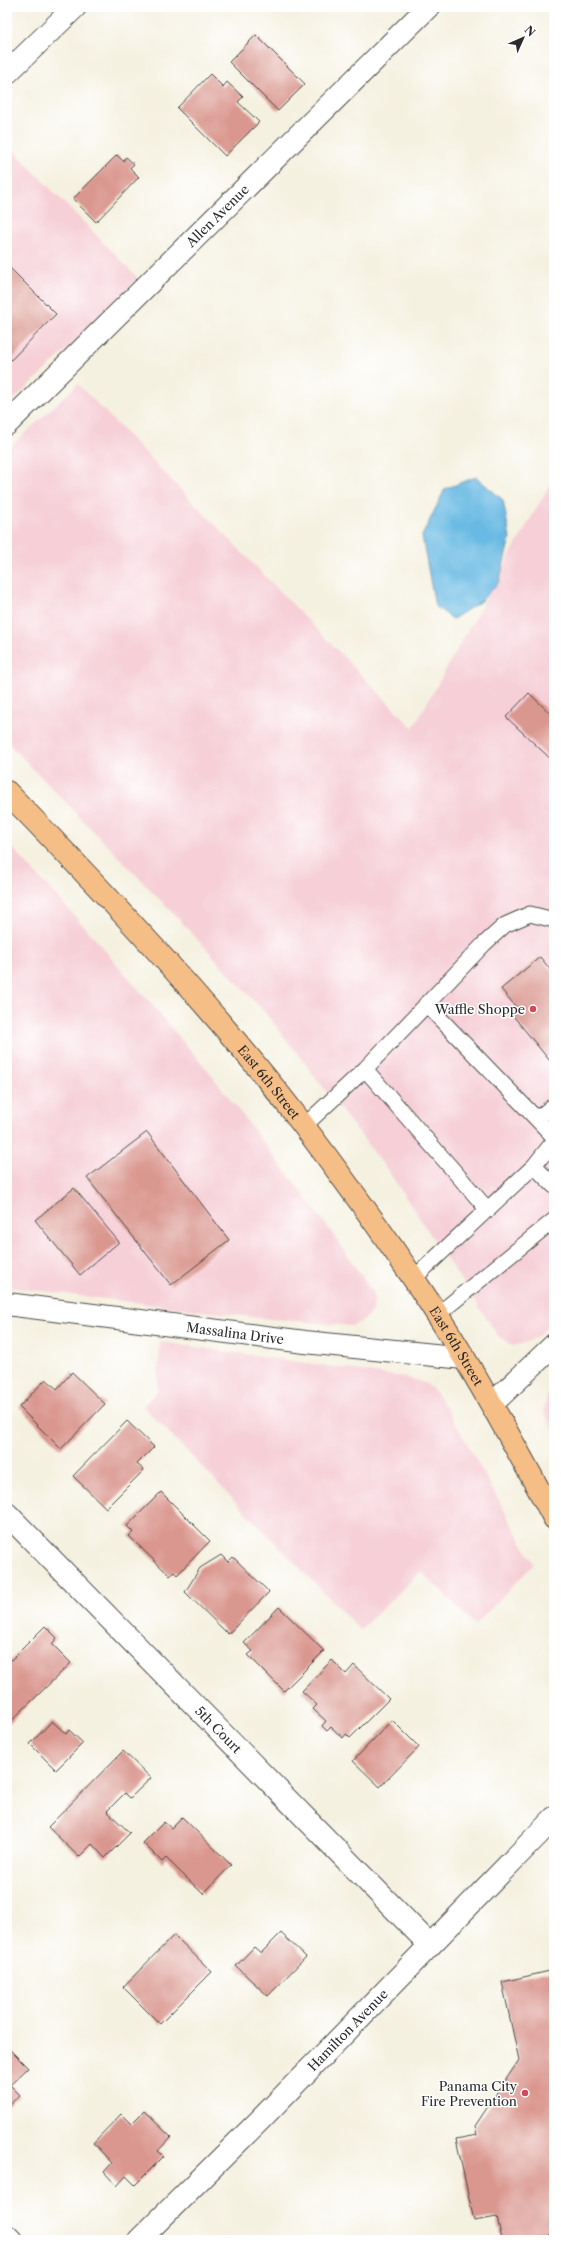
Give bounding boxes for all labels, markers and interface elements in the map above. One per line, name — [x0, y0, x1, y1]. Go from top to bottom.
north arrow — [503, 18, 543, 58]
text: N — [522, 23, 539, 40]
street label: Allen Avenue — [182, 181, 252, 251]
place label: Waffle Shoppe — [434, 1001, 525, 1017]
marker: Waffle Shoppe — [528, 1004, 538, 1014]
street label: East 6th Street — [235, 1042, 304, 1122]
street label: East 6th Street — [426, 1303, 487, 1389]
street label: Massalina Drive — [185, 1319, 285, 1347]
street label: 5th Court — [192, 1703, 245, 1757]
street label: Hamilton Avenue — [304, 1986, 391, 2074]
place label: Panama City Fire Prevention — [421, 2078, 518, 2109]
marker: Panama City Fire Prevention — [520, 2088, 530, 2098]

